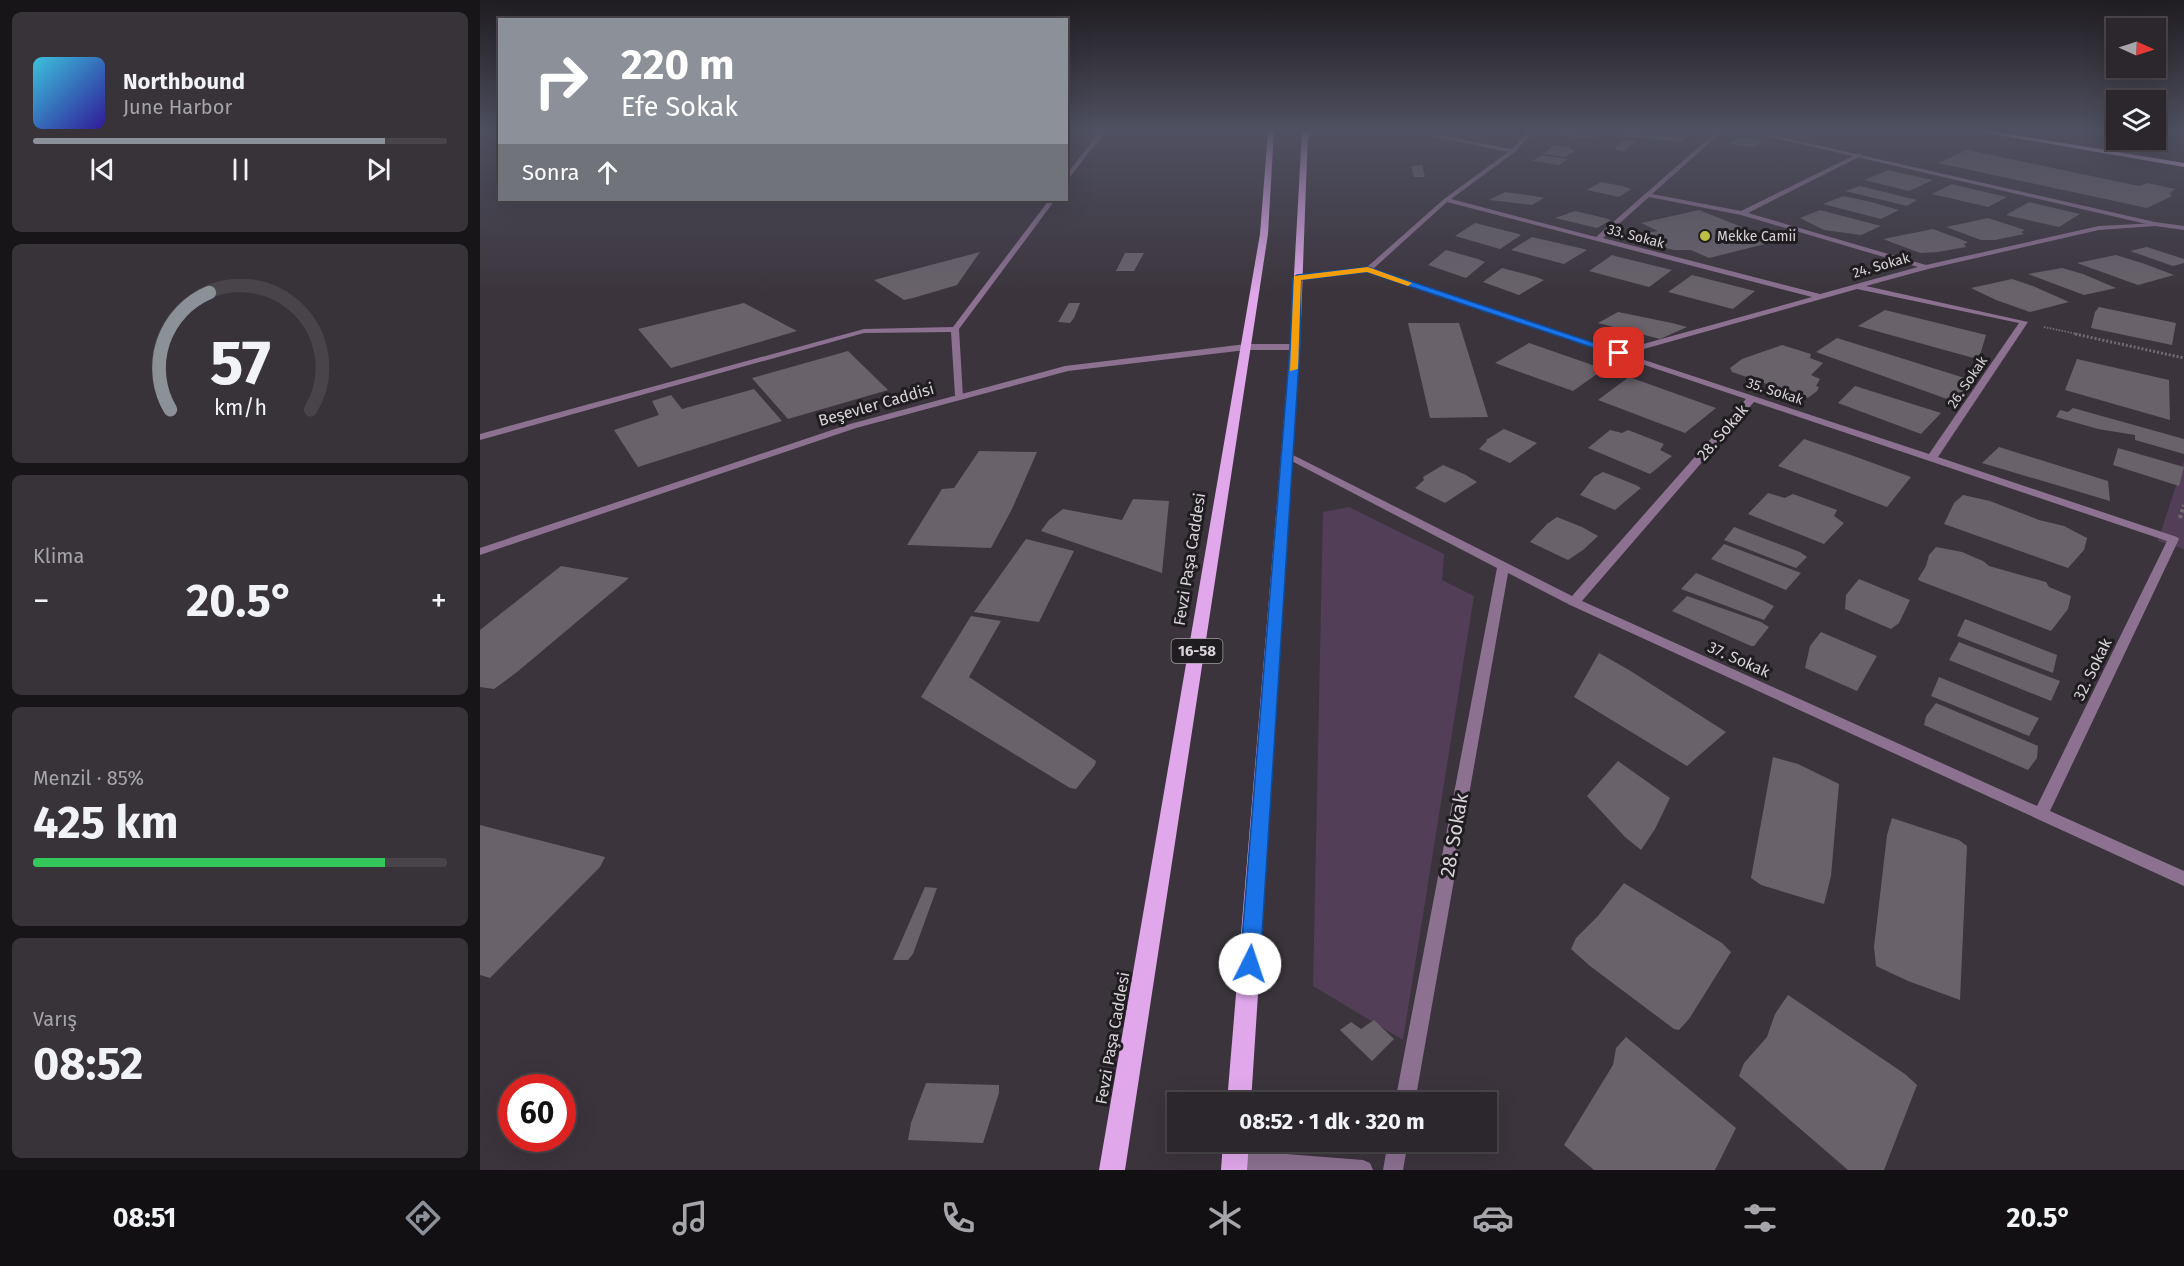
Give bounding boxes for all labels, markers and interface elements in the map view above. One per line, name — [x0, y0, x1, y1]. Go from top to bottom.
north arrow — [2106, 18, 2166, 78]
map controls — [2106, 18, 2166, 150]
text: 220 m — [621, 40, 734, 90]
icon: right — [522, 42, 600, 120]
text: Northbound — [123, 68, 245, 95]
button: layers — [2106, 90, 2166, 150]
text: Efe Sokak — [621, 91, 738, 123]
text: June Harbor — [123, 95, 232, 119]
icon: previous — [86, 153, 119, 186]
icon: pause — [224, 153, 257, 186]
icon: next — [362, 153, 395, 186]
icon: ahead — [591, 156, 624, 189]
text: Sonra — [522, 159, 579, 186]
street label: 33. Sokak — [1605, 221, 1667, 252]
place label: Mekke Camii — [1717, 228, 1796, 245]
marker: Mekke Camii — [1698, 229, 1712, 243]
street label: 24. Sokak — [1851, 249, 1912, 282]
text: 57 — [210, 327, 270, 402]
pin — [1593, 327, 1644, 378]
icon: arrive — [1602, 336, 1635, 369]
street label: 26. Sokak — [1944, 352, 1991, 411]
street label: 35. Sokak — [1744, 374, 1806, 409]
street label: Beşevler Caddisi — [816, 379, 936, 431]
text: km/h — [213, 396, 267, 422]
street label: 28. Sokak — [1693, 400, 1752, 464]
street label: Fevzi Paşa Caddesi — [1170, 491, 1210, 627]
text: Klima — [33, 544, 84, 568]
text: 20.5° — [186, 574, 294, 628]
text: − — [33, 581, 50, 621]
text: + — [431, 581, 447, 621]
street label: 32. Sokak — [2069, 634, 2116, 703]
street label: 37. Sokak — [1705, 637, 1774, 682]
road number: 16-58 — [1172, 639, 1222, 663]
text: Menzil · 85% — [33, 766, 144, 790]
street label: 28. Sokak — [1435, 790, 1473, 879]
text: 425 km — [33, 796, 178, 850]
position arrow — [1218, 932, 1282, 996]
street label: Fevzi Paşa Caddesi — [1091, 970, 1134, 1106]
text: Varış — [33, 1007, 77, 1031]
text: 08:52 — [33, 1037, 143, 1091]
speed limit sign: 60 — [498, 1074, 576, 1152]
text: 08:52 · 1 dk · 320 m — [1239, 1108, 1425, 1135]
icon: directions — [402, 1197, 444, 1239]
icon: music — [669, 1197, 711, 1239]
icon: phone — [937, 1197, 979, 1239]
icon: climate — [1204, 1197, 1246, 1239]
icon: car — [1472, 1197, 1514, 1239]
icon: filters — [1739, 1197, 1781, 1239]
text: 08:51 — [113, 1202, 176, 1234]
text: 20.5° — [2006, 1202, 2071, 1234]

